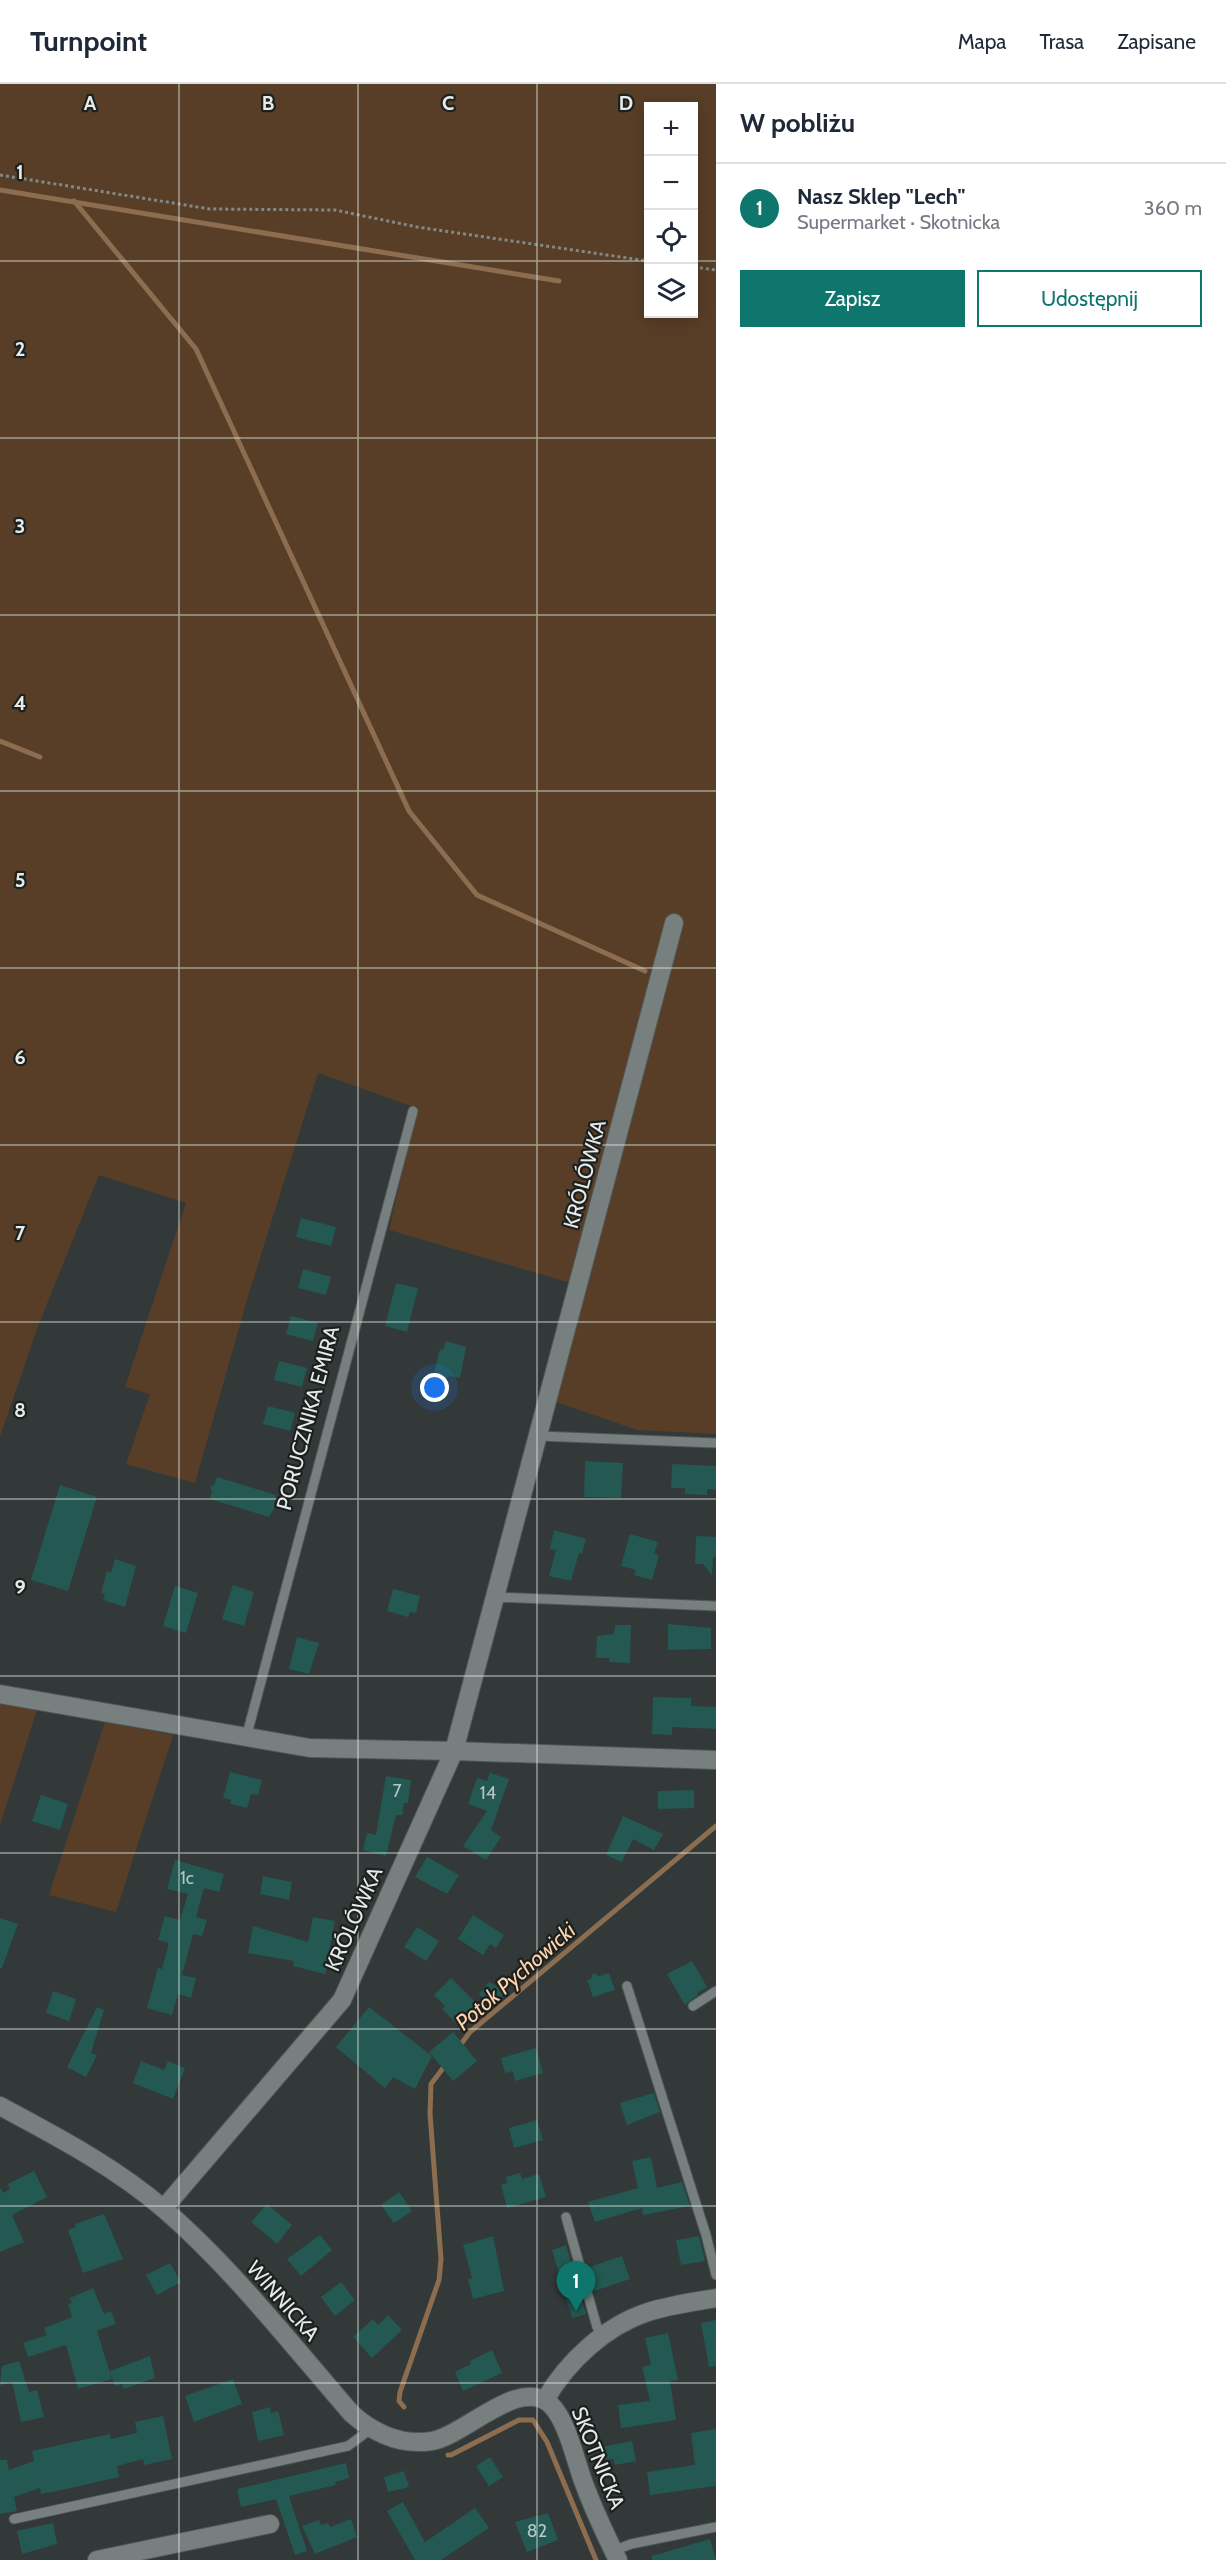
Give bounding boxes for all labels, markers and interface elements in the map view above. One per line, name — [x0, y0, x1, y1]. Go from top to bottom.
text: Turnpoint — [30, 24, 147, 58]
text: Mapa — [958, 29, 1006, 54]
text: Trasa — [1039, 29, 1084, 54]
text: Zapisane — [1117, 29, 1196, 54]
text: A — [84, 91, 97, 115]
text: B — [262, 91, 274, 115]
text: C — [442, 91, 454, 115]
text: D — [619, 91, 633, 115]
map controls — [644, 102, 698, 318]
button: + — [644, 102, 698, 156]
text: W pobliżu — [740, 107, 855, 139]
button: − — [644, 156, 698, 210]
text: 1 — [16, 160, 24, 184]
text: Nasz Sklep "Lech" — [797, 183, 965, 210]
text: 1 — [756, 196, 763, 220]
text: 360 m — [1144, 196, 1202, 220]
button: locate — [644, 210, 698, 264]
text: Supermarket · Skotnicka — [797, 210, 1000, 234]
button: layers — [644, 264, 698, 318]
button: Zapisz — [740, 270, 965, 327]
button: Udostępnij — [977, 270, 1202, 327]
text: 2 — [15, 337, 25, 361]
text: 3 — [15, 514, 25, 538]
text: 4 — [14, 691, 26, 715]
text: 5 — [15, 868, 25, 892]
text: 6 — [14, 1045, 26, 1069]
street label: KRÓLÓWKA — [558, 1117, 611, 1231]
text: 7 — [15, 1221, 26, 1245]
street label: PORUCZNIKA EMIRA — [271, 1323, 344, 1513]
your location — [420, 1373, 449, 1402]
text: 8 — [14, 1398, 26, 1422]
text: 9 — [14, 1575, 26, 1599]
house number: 7 — [392, 1780, 402, 1802]
house number: 14 — [480, 1782, 496, 1804]
street label: KRÓLÓWKA — [319, 1863, 388, 1975]
house number: 1c — [180, 1867, 194, 1889]
water label: Potok Pychowicki — [450, 1917, 581, 2036]
street label: WINNICKA — [242, 2256, 325, 2346]
pin: 1 — [556, 2262, 596, 2311]
street label: SKOTNICKA — [567, 2403, 630, 2513]
house number: 82 — [527, 2520, 547, 2542]

